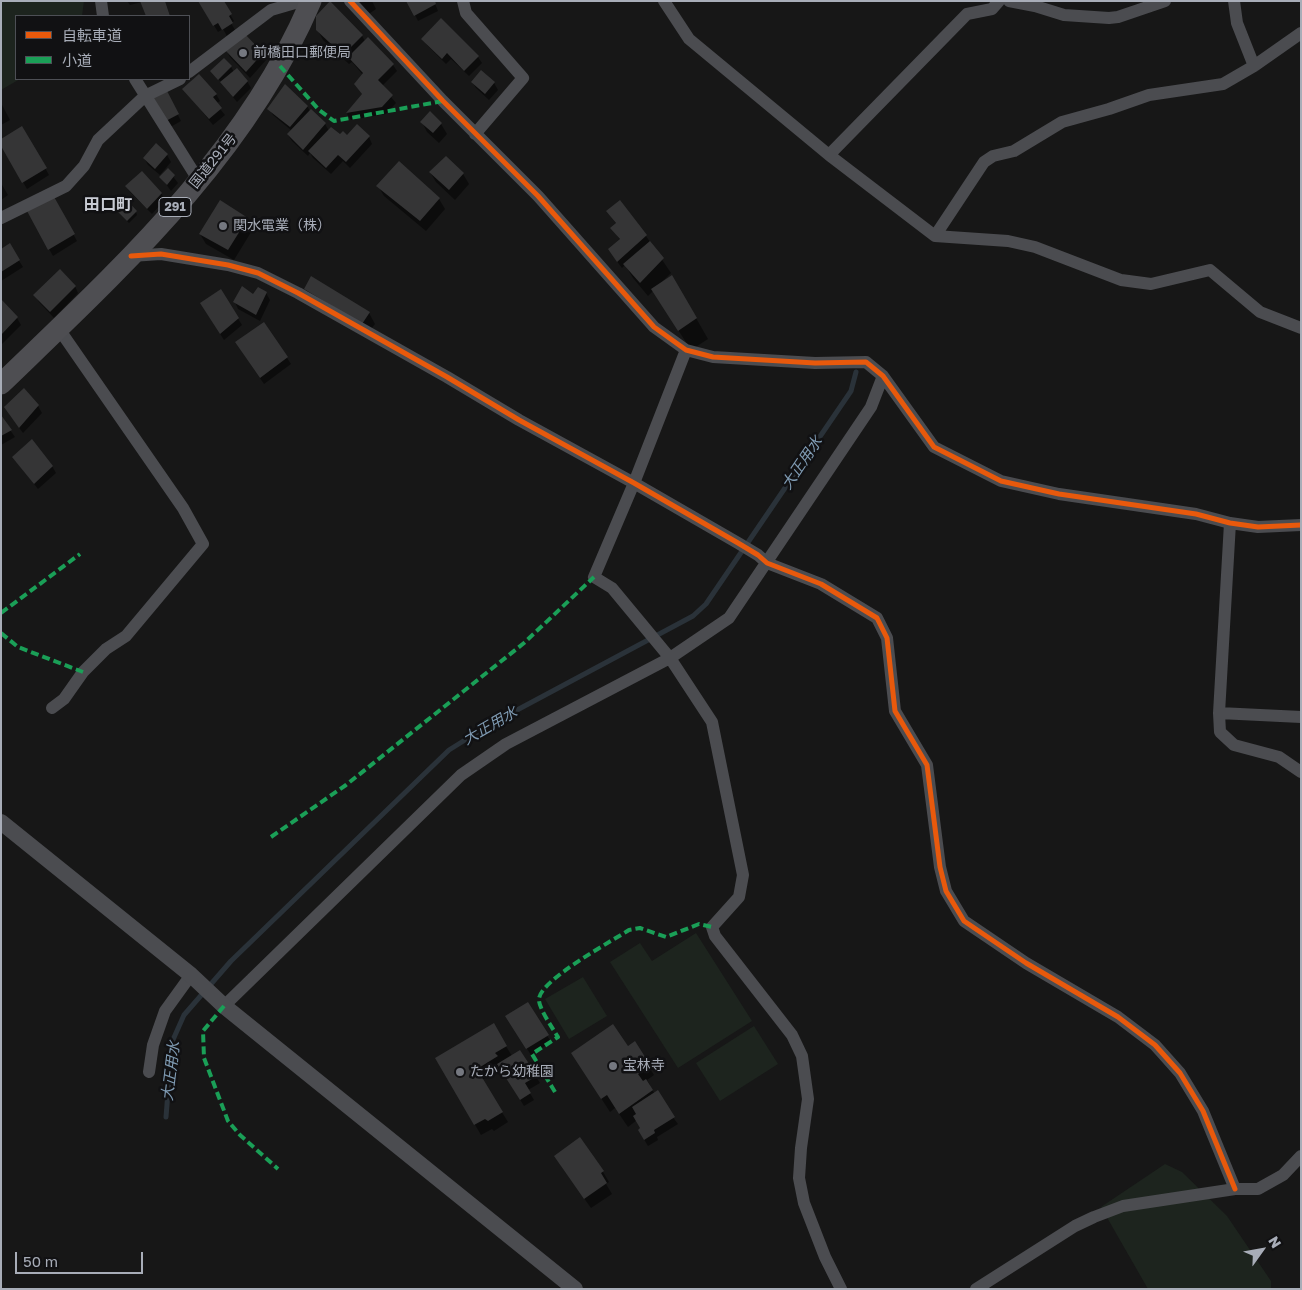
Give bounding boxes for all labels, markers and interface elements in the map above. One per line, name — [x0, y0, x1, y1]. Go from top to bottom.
legend — [15, 15, 190, 80]
text: 自転車道 — [62, 26, 122, 44]
place label: 前橋田口郵便局 — [253, 45, 351, 61]
marker: 前橋田口郵便局 — [237, 47, 249, 59]
text: 小道 — [62, 51, 92, 69]
street label: 国道291号 — [186, 130, 240, 192]
district label: 田口町 — [84, 195, 132, 215]
road number: 291 — [159, 198, 191, 216]
place label: 関水電業（株） — [233, 218, 331, 234]
marker: 関水電業（株） — [217, 220, 229, 232]
water label: 大正用水 — [778, 433, 826, 493]
water label: 大正用水 — [460, 703, 520, 749]
water label: 大正用水 — [158, 1040, 184, 1102]
place label: 宝林寺 — [623, 1058, 665, 1074]
marker: 宝林寺 — [607, 1060, 619, 1072]
place label: たから幼稚園 — [470, 1064, 554, 1080]
marker: たから幼稚園 — [454, 1066, 466, 1078]
north arrow — [1237, 1225, 1287, 1275]
text: N — [1265, 1233, 1285, 1251]
scale bar — [18, 1242, 145, 1274]
text: 50 m — [23, 1252, 58, 1270]

